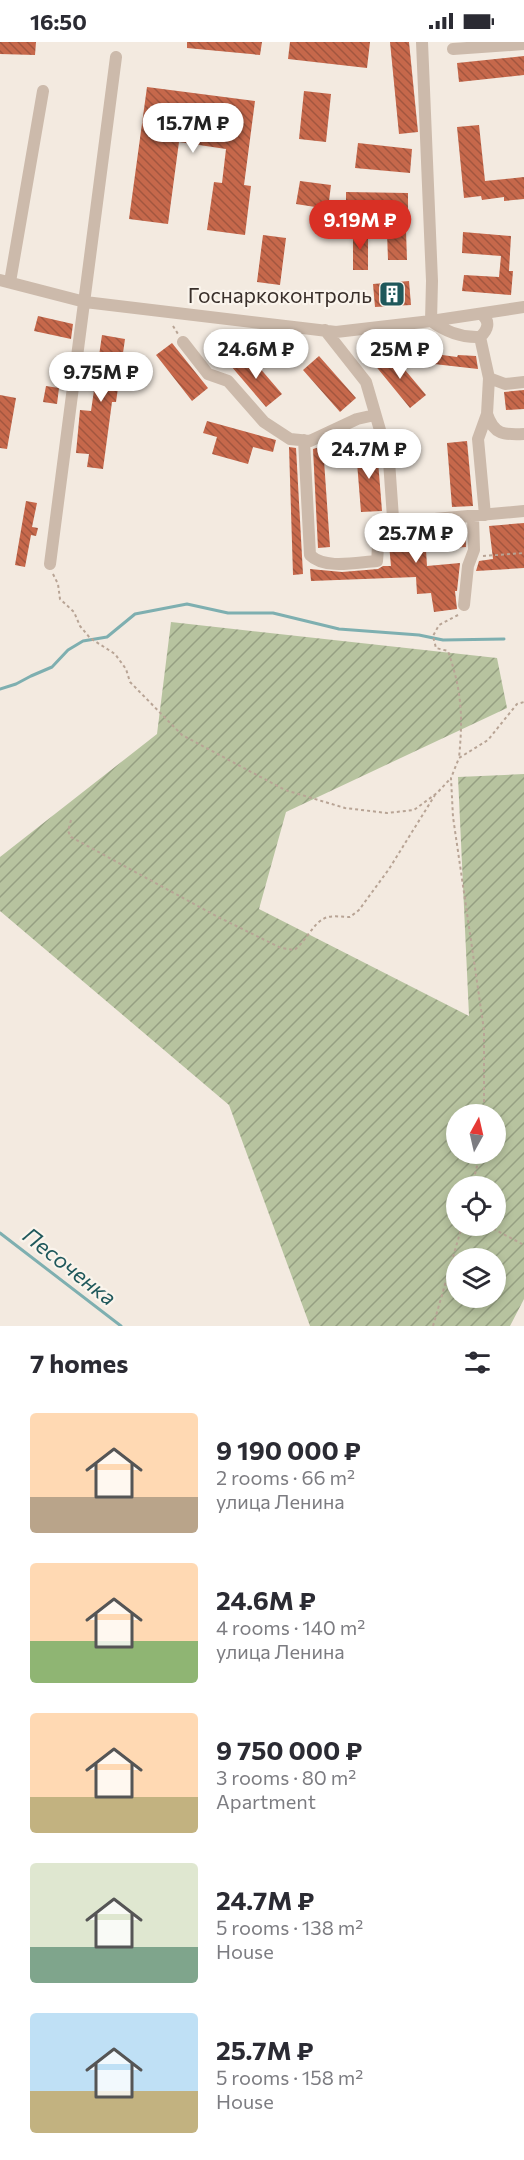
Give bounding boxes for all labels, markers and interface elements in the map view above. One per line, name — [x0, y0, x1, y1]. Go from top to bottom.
text: 16:50 — [30, 8, 87, 35]
pin: 15.7M ₽ — [138, 103, 248, 154]
text: 15.7M ₽ — [157, 110, 229, 134]
pin: 9.19M ₽ — [305, 200, 415, 251]
text: 9.19M ₽ — [323, 207, 397, 231]
building icon: Госнаркоконтроль — [377, 279, 407, 309]
place label: Госнаркоконтроль — [188, 282, 372, 307]
pin: 24.6M ₽ — [201, 329, 311, 380]
pin: 25M ₽ — [358, 329, 442, 380]
text: 24.6M ₽ — [218, 336, 294, 360]
text: 25M ₽ — [370, 336, 430, 360]
pin: 9.75M ₽ — [46, 352, 156, 403]
text: 9.75M ₽ — [63, 359, 139, 383]
pin: 24.7M ₽ — [314, 429, 424, 480]
text: 24.7M ₽ — [331, 436, 407, 460]
pin: 25.7M ₽ — [361, 513, 471, 564]
text: 25.7M ₽ — [378, 520, 454, 544]
north arrow — [446, 1104, 506, 1164]
map controls — [446, 1104, 506, 1308]
button: locate — [446, 1176, 506, 1236]
water label: Песоченка — [18, 1221, 122, 1311]
button: layers — [446, 1248, 506, 1308]
icon: filters — [461, 1346, 494, 1379]
text: 7 homes — [30, 1347, 128, 1378]
text: 9 190 000 ₽ — [216, 1434, 361, 1465]
icon: home — [78, 1437, 150, 1509]
text: 2 rooms · 66 m² — [216, 1465, 355, 1489]
text: улица Ленина — [216, 1489, 345, 1513]
text: 24.6M ₽ — [216, 1584, 316, 1615]
icon: home — [78, 1587, 150, 1659]
text: 4 rooms · 140 m² — [216, 1615, 365, 1639]
text: улица Ленина — [216, 1639, 345, 1663]
text: 9 750 000 ₽ — [216, 1734, 362, 1765]
icon: home — [78, 1737, 150, 1809]
text: 3 rooms · 80 m² — [216, 1765, 356, 1789]
text: Apartment — [216, 1789, 316, 1813]
text: 24.7M ₽ — [216, 1884, 314, 1915]
icon: home — [78, 1887, 150, 1959]
text: 5 rooms · 138 m² — [216, 1915, 363, 1939]
text: House — [216, 1939, 274, 1963]
text: 25.7M ₽ — [216, 2034, 314, 2065]
icon: home — [78, 2037, 150, 2109]
text: 5 rooms · 158 m² — [216, 2065, 363, 2089]
text: House — [216, 2089, 274, 2113]

